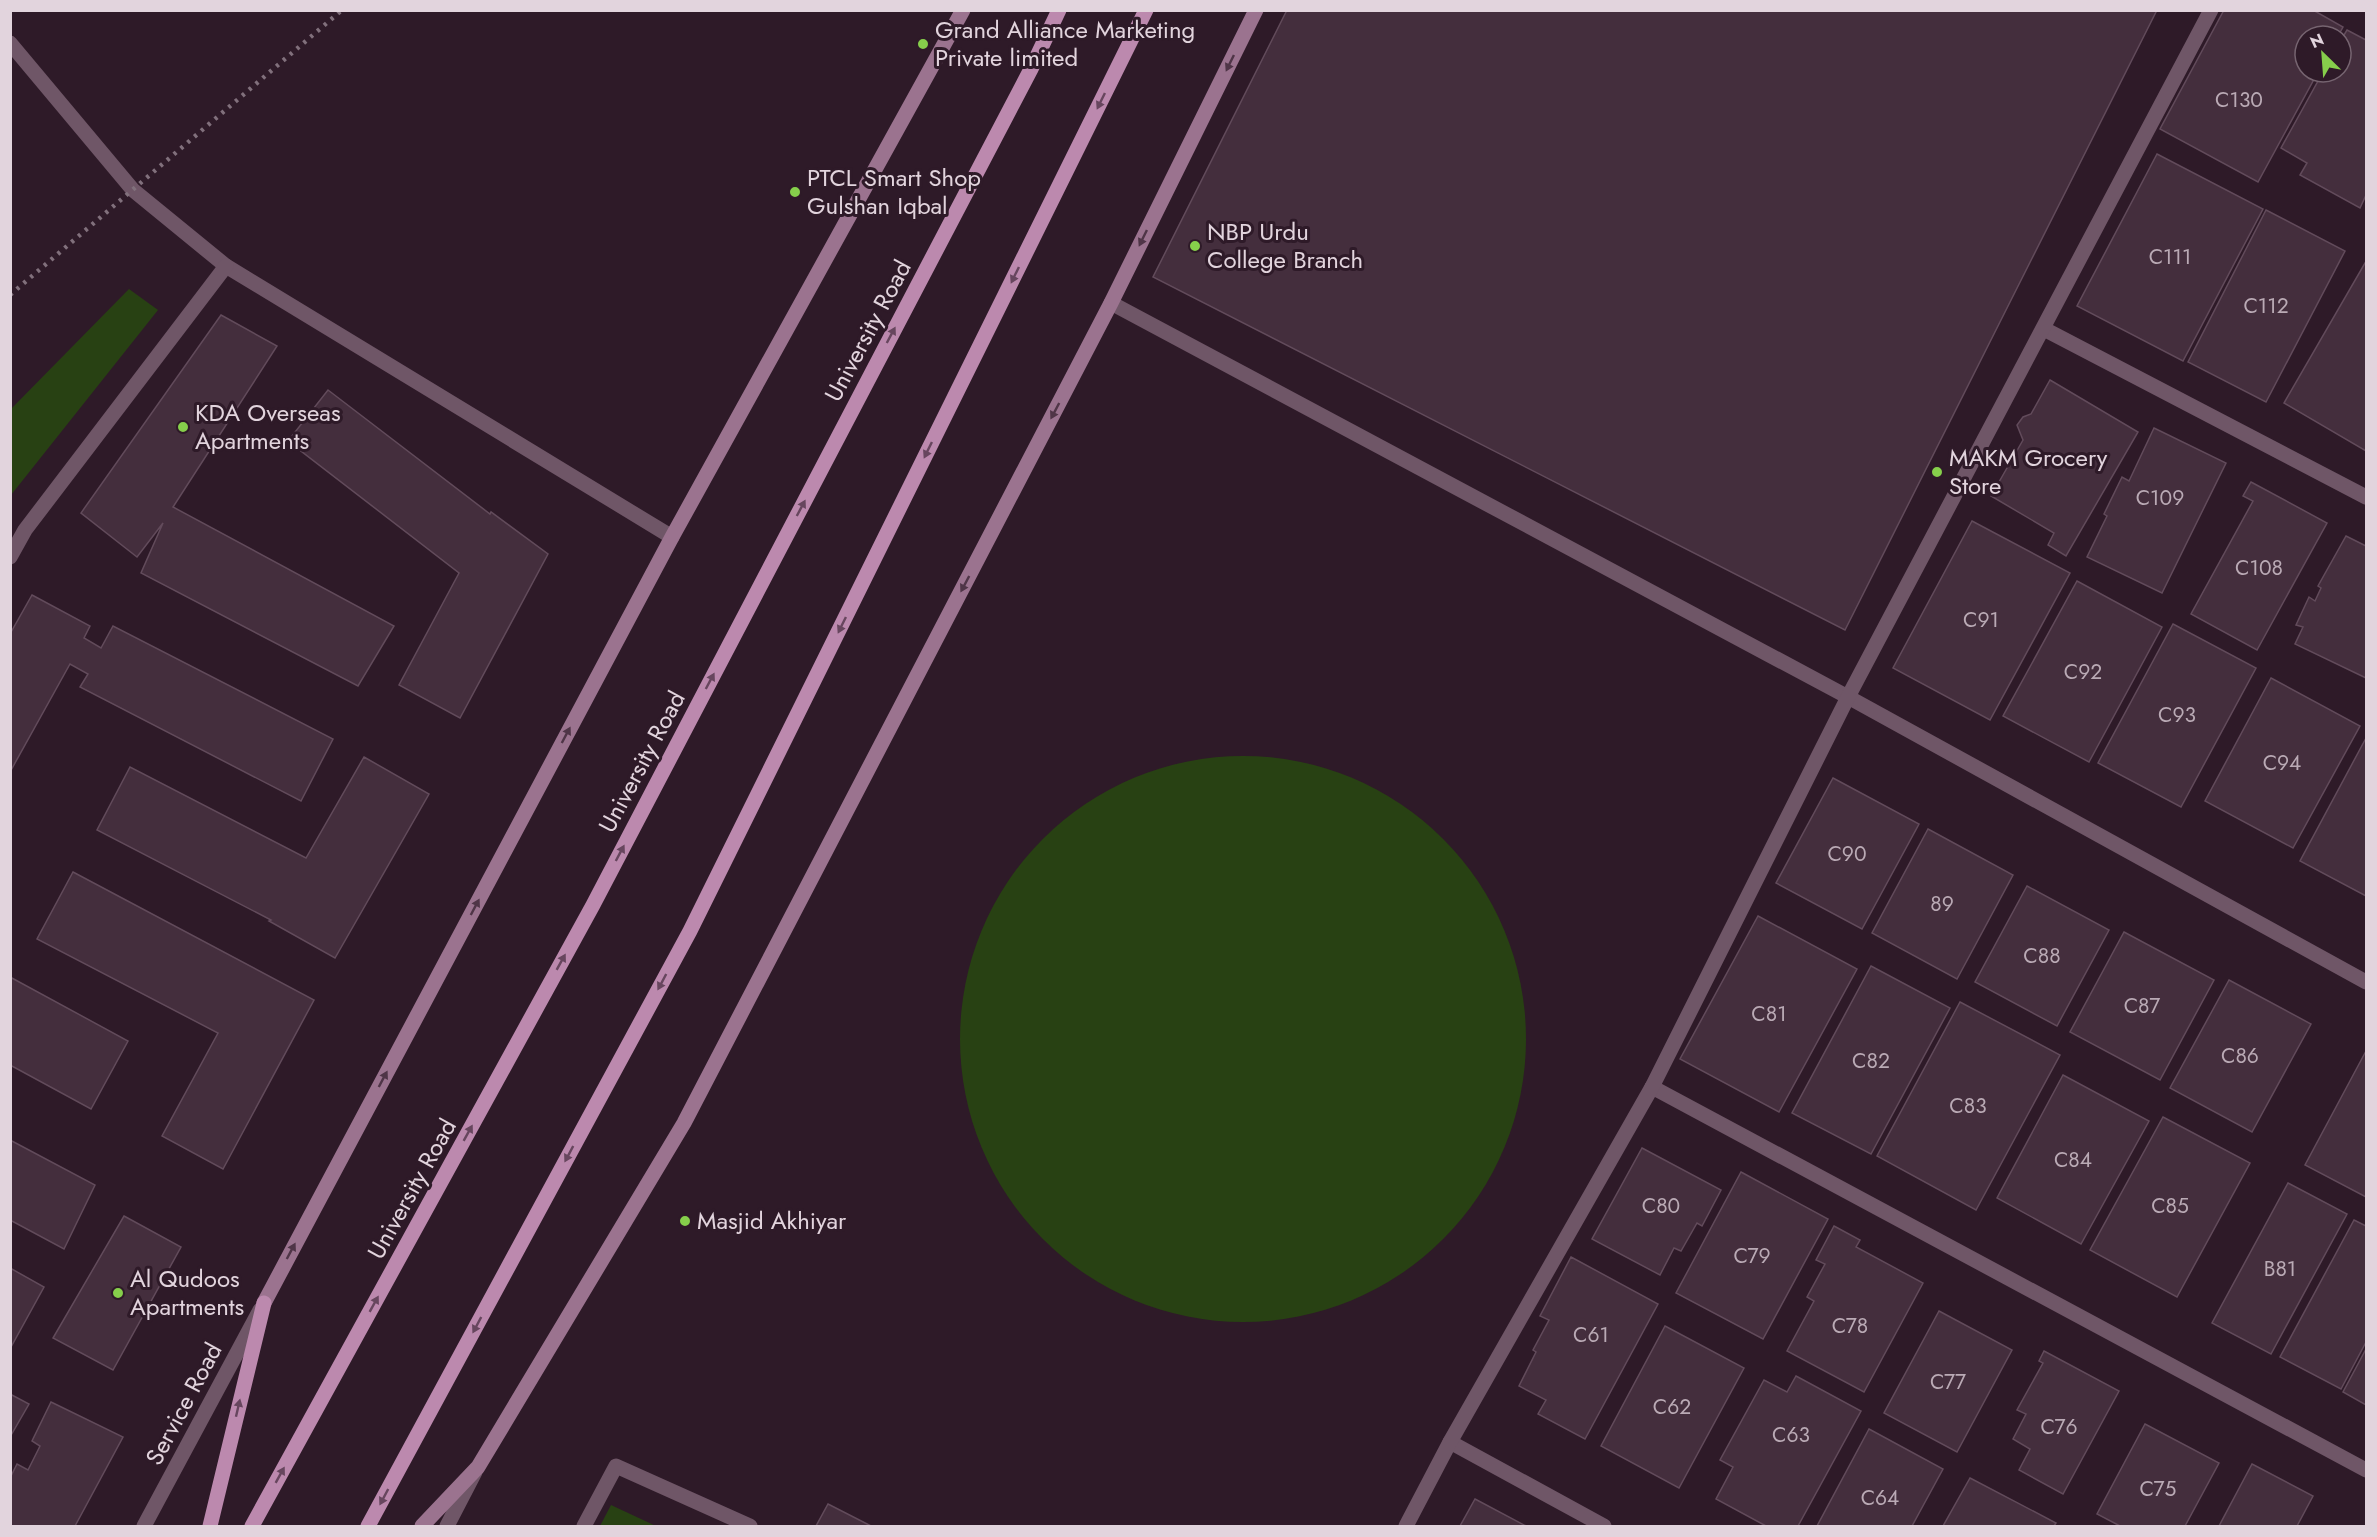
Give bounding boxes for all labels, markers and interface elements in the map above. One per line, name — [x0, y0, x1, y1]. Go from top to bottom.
place label: Grand Alliance Marketing Private limited — [935, 12, 1195, 75]
north arrow — [2293, 24, 2353, 84]
text: N — [2306, 28, 2327, 54]
marker: Grand Alliance Marketing Private limited — [916, 37, 930, 51]
one-way arrow — [1225, 55, 1235, 72]
house number: C130 — [2215, 85, 2263, 115]
one-way arrow — [1097, 92, 1106, 109]
place label: PTCL Smart Shop Gulshan Iqbal — [807, 160, 981, 223]
marker: PTCL Smart Shop Gulshan Iqbal — [788, 185, 802, 199]
place label: NBP Urdu College Branch — [1207, 214, 1363, 277]
one-way arrow — [1139, 229, 1148, 246]
marker: NBP Urdu College Branch — [1188, 239, 1202, 253]
house number: C111 — [2149, 242, 2191, 272]
street label: University Road — [816, 254, 920, 408]
one-way arrow — [1010, 267, 1019, 284]
house number: C112 — [2243, 291, 2289, 321]
one-way arrow — [886, 327, 896, 344]
place label: KDA Overseas Apartments — [195, 395, 341, 458]
one-way arrow — [1050, 403, 1059, 420]
marker: KDA Overseas Apartments — [176, 420, 190, 434]
place label: MAKM Grocery Store — [1949, 440, 2108, 503]
one-way arrow — [923, 442, 933, 459]
marker: MAKM Grocery Store — [1930, 465, 1944, 479]
house number: C109 — [2136, 483, 2184, 513]
one-way arrow — [796, 499, 806, 516]
house number: C108 — [2235, 553, 2283, 583]
one-way arrow — [960, 576, 969, 593]
house number: C91 — [1963, 605, 1999, 635]
one-way arrow — [837, 616, 846, 633]
house number: C92 — [2064, 657, 2102, 687]
one-way arrow — [705, 672, 715, 689]
street label: University Road — [590, 685, 694, 839]
house number: C93 — [2158, 700, 2196, 730]
one-way arrow — [561, 726, 571, 743]
house number: C94 — [2263, 748, 2301, 778]
house number: C90 — [1827, 839, 1867, 869]
one-way arrow — [615, 845, 625, 862]
house number: 89 — [1930, 889, 1954, 919]
one-way arrow — [470, 898, 480, 915]
house number: C88 — [2023, 941, 2061, 971]
one-way arrow — [556, 953, 566, 970]
one-way arrow — [657, 974, 667, 991]
house number: C87 — [2124, 991, 2160, 1021]
house number: C81 — [1751, 999, 1787, 1029]
house number: C86 — [2221, 1041, 2259, 1071]
house number: C82 — [1852, 1046, 1890, 1076]
one-way arrow — [378, 1070, 388, 1087]
house number: C83 — [1949, 1091, 1987, 1121]
street label: University Road — [358, 1112, 465, 1265]
one-way arrow — [463, 1124, 473, 1141]
house number: C84 — [2054, 1145, 2092, 1175]
one-way arrow — [564, 1146, 574, 1163]
house number: C80 — [1642, 1191, 1680, 1221]
house number: C85 — [2151, 1191, 2189, 1221]
place label: Masjid Akhiyar — [697, 1203, 847, 1238]
marker: Masjid Akhiyar — [678, 1214, 692, 1228]
house number: C79 — [1733, 1241, 1771, 1271]
one-way arrow — [286, 1242, 296, 1259]
house number: B81 — [2264, 1254, 2296, 1284]
place label: Al Qudoos Apartments — [130, 1261, 244, 1324]
marker: Al Qudoos Apartments — [111, 1286, 125, 1300]
one-way arrow — [369, 1295, 379, 1312]
house number: C78 — [1832, 1311, 1868, 1341]
one-way arrow — [472, 1317, 482, 1334]
house number: C61 — [1573, 1320, 1609, 1350]
street label: Service Road — [137, 1336, 230, 1471]
house number: C77 — [1930, 1367, 1966, 1397]
house number: C62 — [1653, 1392, 1691, 1422]
one-way arrow — [234, 1399, 244, 1418]
house number: C76 — [2040, 1412, 2078, 1442]
house number: C63 — [1772, 1420, 1810, 1450]
one-way arrow — [275, 1466, 285, 1483]
house number: C75 — [2140, 1474, 2176, 1504]
house number: C64 — [1861, 1483, 1899, 1513]
one-way arrow — [379, 1489, 389, 1506]

